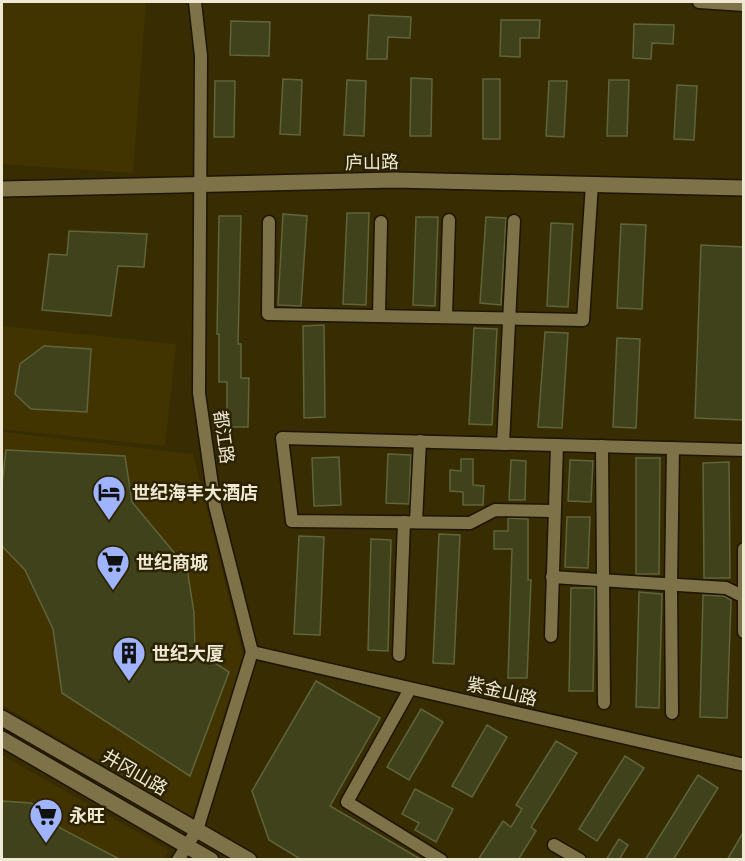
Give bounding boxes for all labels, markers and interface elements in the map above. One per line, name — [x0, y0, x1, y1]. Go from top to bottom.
street label: 庐山路 — [345, 150, 399, 174]
street label: 都江路 — [209, 409, 239, 465]
hotel icon: 世纪海丰大酒店 — [91, 474, 127, 521]
place label: 世纪海丰大酒店 — [132, 481, 258, 504]
supermarket icon: 世纪商城 — [95, 544, 131, 591]
place label: 世纪商城 — [136, 551, 208, 574]
building icon: 世纪大厦 — [111, 635, 147, 682]
place label: 世纪大厦 — [152, 642, 224, 665]
street label: 紫金山路 — [464, 672, 540, 710]
street label: 井冈山路 — [98, 744, 172, 800]
supermarket icon: 永旺 — [28, 797, 64, 844]
place label: 永旺 — [69, 804, 105, 827]

